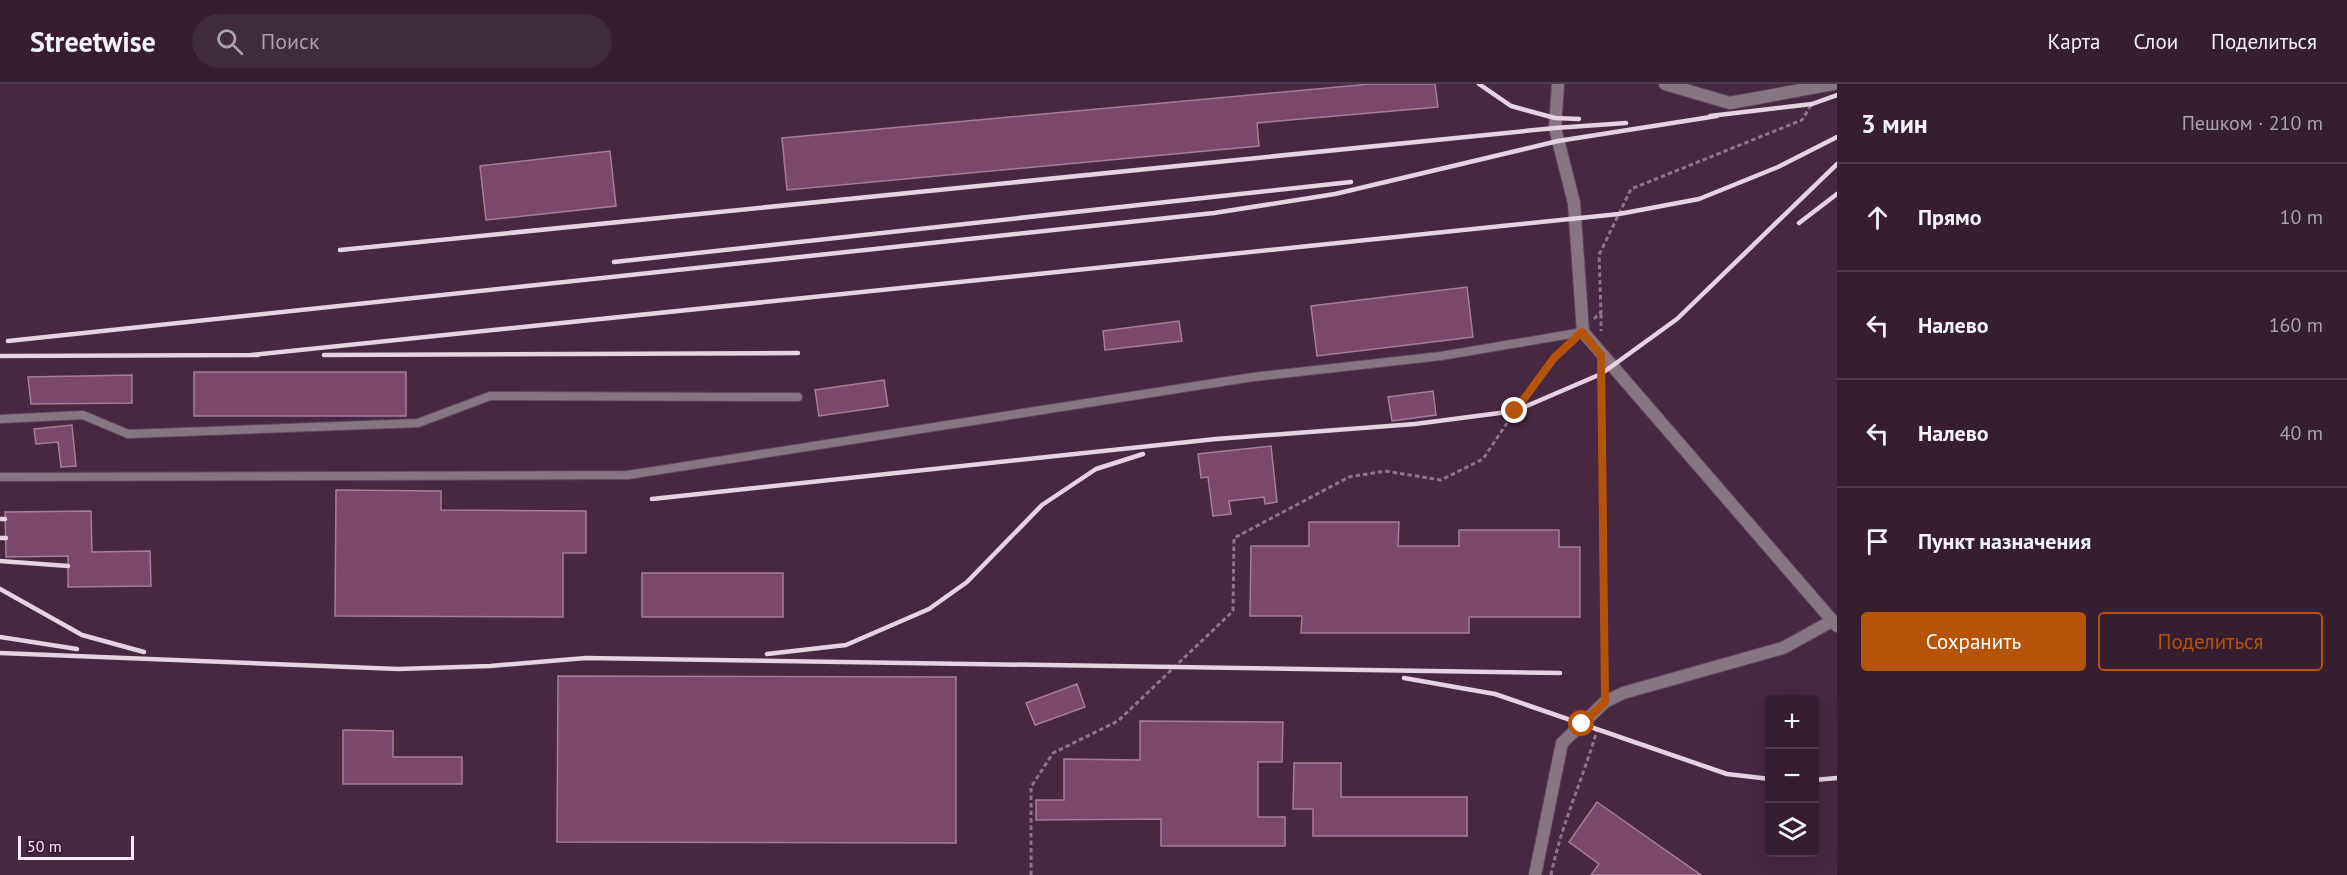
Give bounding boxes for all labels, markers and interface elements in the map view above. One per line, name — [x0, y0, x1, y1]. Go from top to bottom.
search box — [192, 14, 612, 68]
text: Streetwise — [30, 23, 156, 60]
icon: search — [213, 25, 246, 58]
text: Поиск — [261, 27, 320, 55]
text: Карта — [2047, 28, 2100, 55]
text: Слои — [2133, 28, 2178, 55]
text: Поделиться — [2211, 28, 2317, 55]
text: 3 мин — [1861, 107, 1928, 140]
text: Пешком · 210 m — [2182, 110, 2323, 136]
icon: ahead — [1861, 201, 1894, 234]
text: Прямо — [1918, 203, 1981, 231]
text: 10 m — [2280, 204, 2323, 230]
icon: left — [1861, 309, 1894, 342]
text: Налево — [1918, 311, 1989, 339]
text: 160 m — [2269, 312, 2323, 338]
route end — [1501, 397, 1527, 423]
icon: left — [1861, 417, 1894, 450]
text: Налево — [1918, 419, 1989, 447]
text: 40 m — [2280, 420, 2323, 446]
icon: arrive — [1861, 525, 1894, 558]
text: Пункт назначения — [1918, 527, 2091, 555]
button: Сохранить — [1861, 612, 2086, 671]
button: Поделиться — [2098, 612, 2323, 671]
map controls — [1765, 695, 1819, 857]
button: + — [1765, 695, 1819, 749]
route start — [1568, 710, 1594, 736]
button: − — [1765, 749, 1819, 803]
button: layers — [1765, 803, 1819, 857]
scale bar — [18, 833, 134, 860]
text: 50 m — [27, 836, 62, 856]

